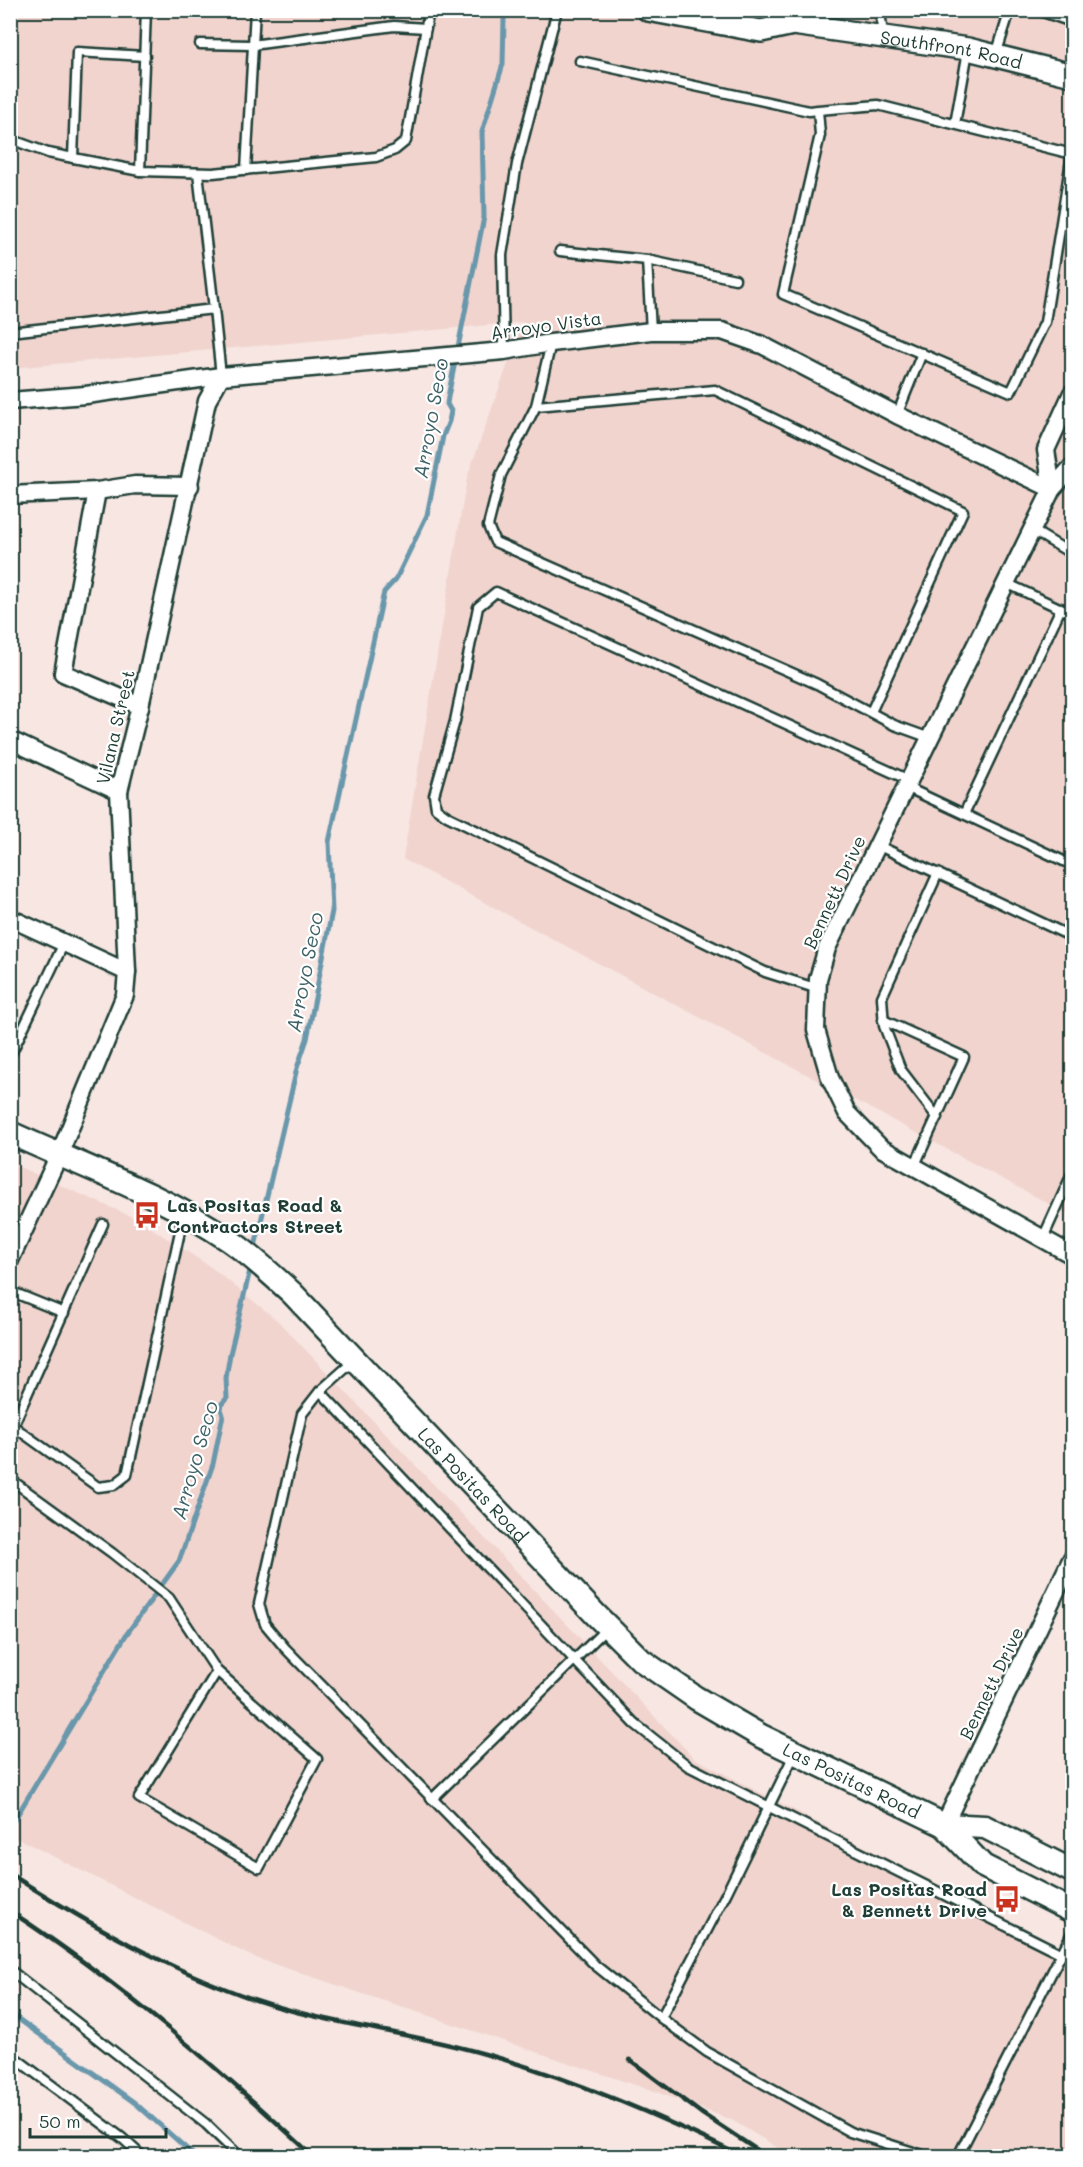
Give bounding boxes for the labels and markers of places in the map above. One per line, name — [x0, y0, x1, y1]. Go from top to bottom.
place label: Las Positas Road & Contractors Street — [167, 1193, 343, 1238]
bus stop icon: Las Positas Road & Contractors Street — [132, 1200, 162, 1230]
place label: Las Positas Road & Bennett Drive — [831, 1877, 987, 1922]
bus stop icon: Las Positas Road & Bennett Drive — [992, 1884, 1022, 1914]

